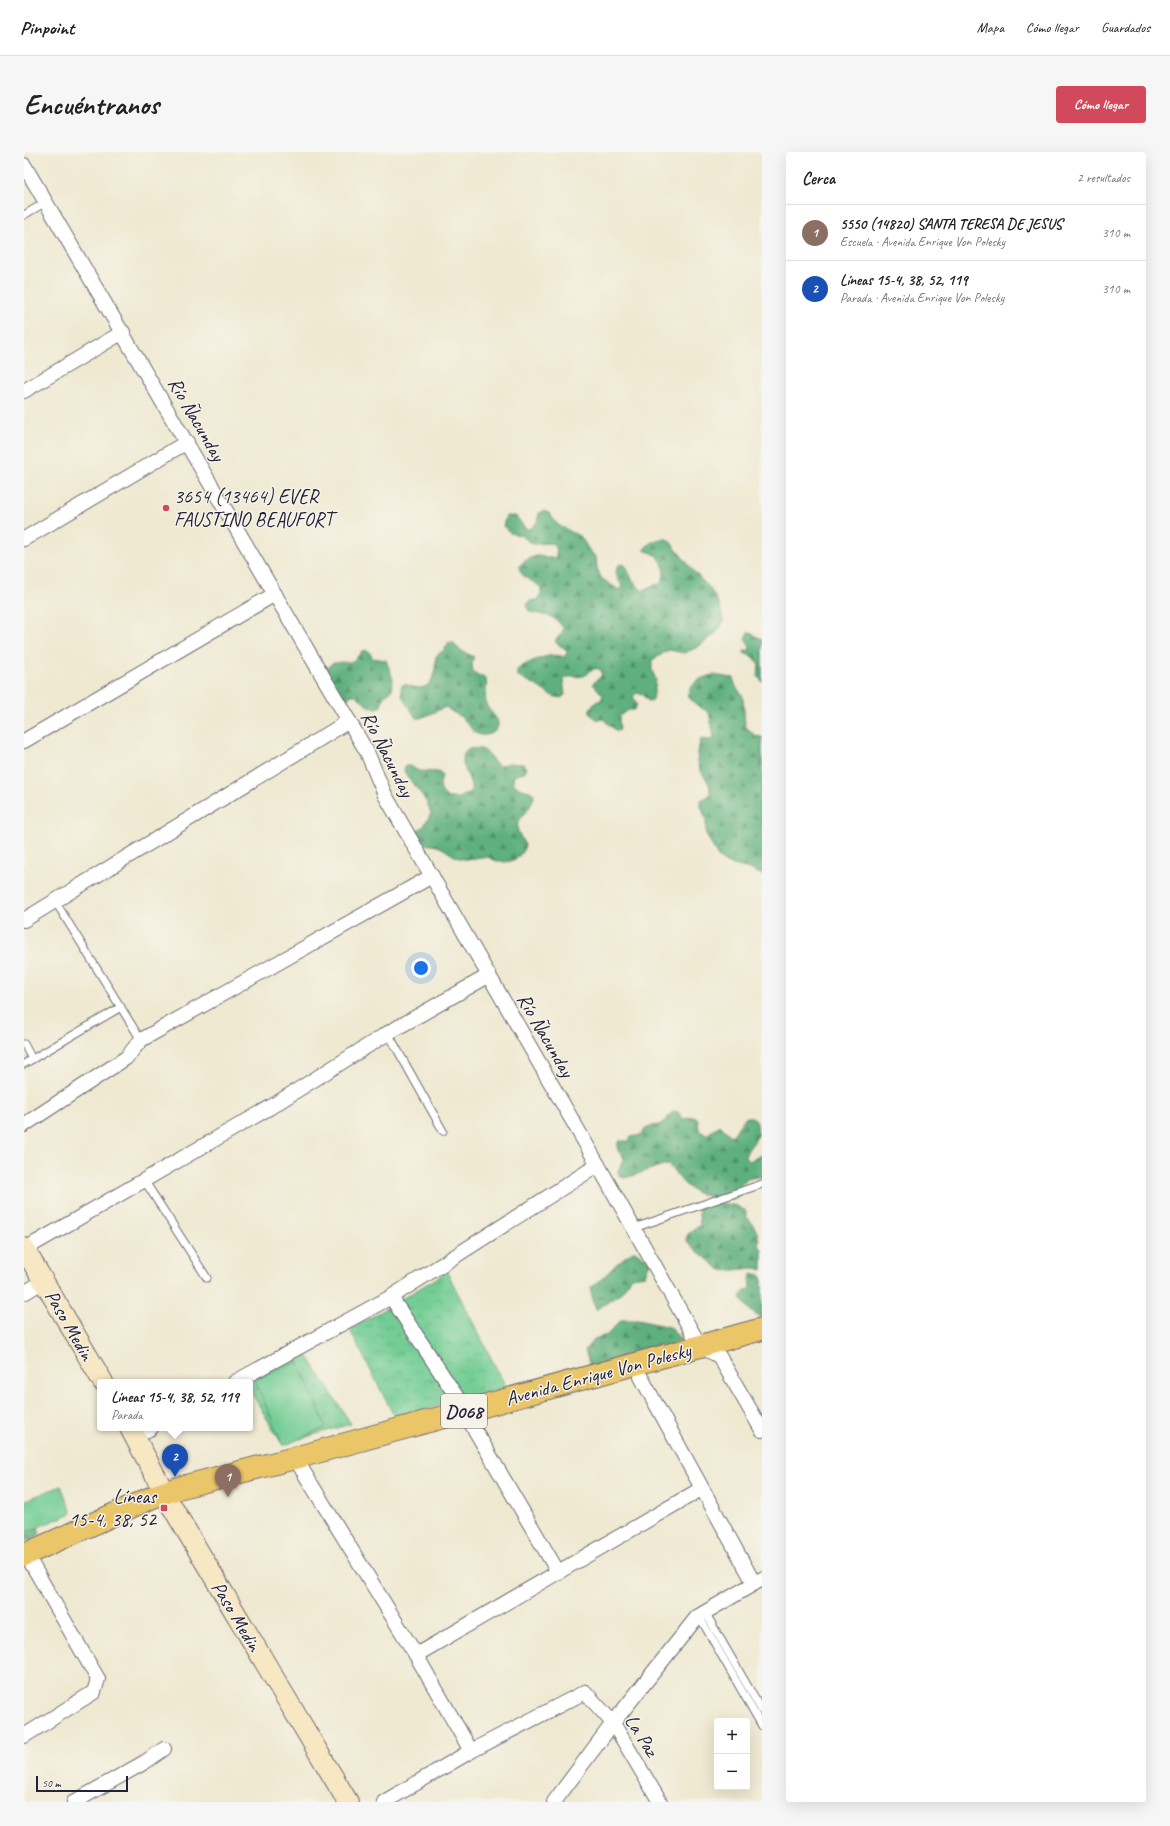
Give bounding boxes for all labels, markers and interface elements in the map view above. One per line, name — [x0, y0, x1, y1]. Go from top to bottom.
text: Pinpoint — [20, 16, 74, 40]
text: Mapa — [977, 19, 1004, 36]
text: Cómo llegar — [1026, 19, 1079, 36]
text: Guardados — [1101, 19, 1150, 36]
button: Cómo llegar — [1056, 86, 1146, 123]
text: Encuéntranos — [24, 87, 159, 122]
text: Cerca — [802, 168, 835, 189]
text: 2 resultados — [1077, 170, 1130, 186]
text: 5550 (14820) SANTA TERESA DE JESUS — [840, 215, 1062, 234]
text: 1 — [812, 225, 818, 241]
text: 310 m — [1102, 225, 1130, 241]
text: Escuela · Avenida Enrique Von Polesky — [840, 234, 1005, 250]
text: Líneas 15-4, 38, 52, 119 — [840, 271, 968, 290]
text: 2 — [812, 281, 818, 297]
text: 310 m — [1102, 281, 1130, 297]
text: Parada · Avenida Enrique Von Polesky — [840, 290, 1004, 306]
street label: Río Ñacunday — [163, 373, 232, 468]
place label: 3654 (13464) EVER FAUSTINO BEAUFORT — [174, 484, 338, 532]
marker: 3654 (13464) EVER FAUSTINO BEAUFORT — [161, 503, 171, 513]
street label: Río Ñacunday — [355, 707, 421, 803]
your location — [411, 958, 431, 978]
street label: Río Ñacunday — [512, 989, 581, 1084]
street label: Paso Medin — [39, 1285, 100, 1366]
street label: Avenida Enrique Von Polesky — [503, 1337, 695, 1411]
popup — [97, 1379, 253, 1431]
text: Líneas 15-4, 38, 52, 119 — [111, 1388, 239, 1407]
road number: D068 — [441, 1394, 487, 1428]
text: Parada — [111, 1407, 143, 1423]
pin: 2 — [162, 1444, 188, 1477]
pin: 1 — [215, 1464, 241, 1497]
place label: Líneas 15-4, 38, 52 — [69, 1484, 158, 1532]
marker: Líneas 15-4, 38, 52 — [159, 1503, 169, 1513]
street label: Paso Medin — [206, 1577, 268, 1657]
street label: La Paz — [619, 1710, 665, 1763]
map controls — [714, 1718, 750, 1790]
button: + — [714, 1718, 750, 1754]
button: − — [714, 1754, 750, 1790]
scale bar — [36, 1774, 128, 1793]
text: 50 m — [42, 1776, 61, 1790]

